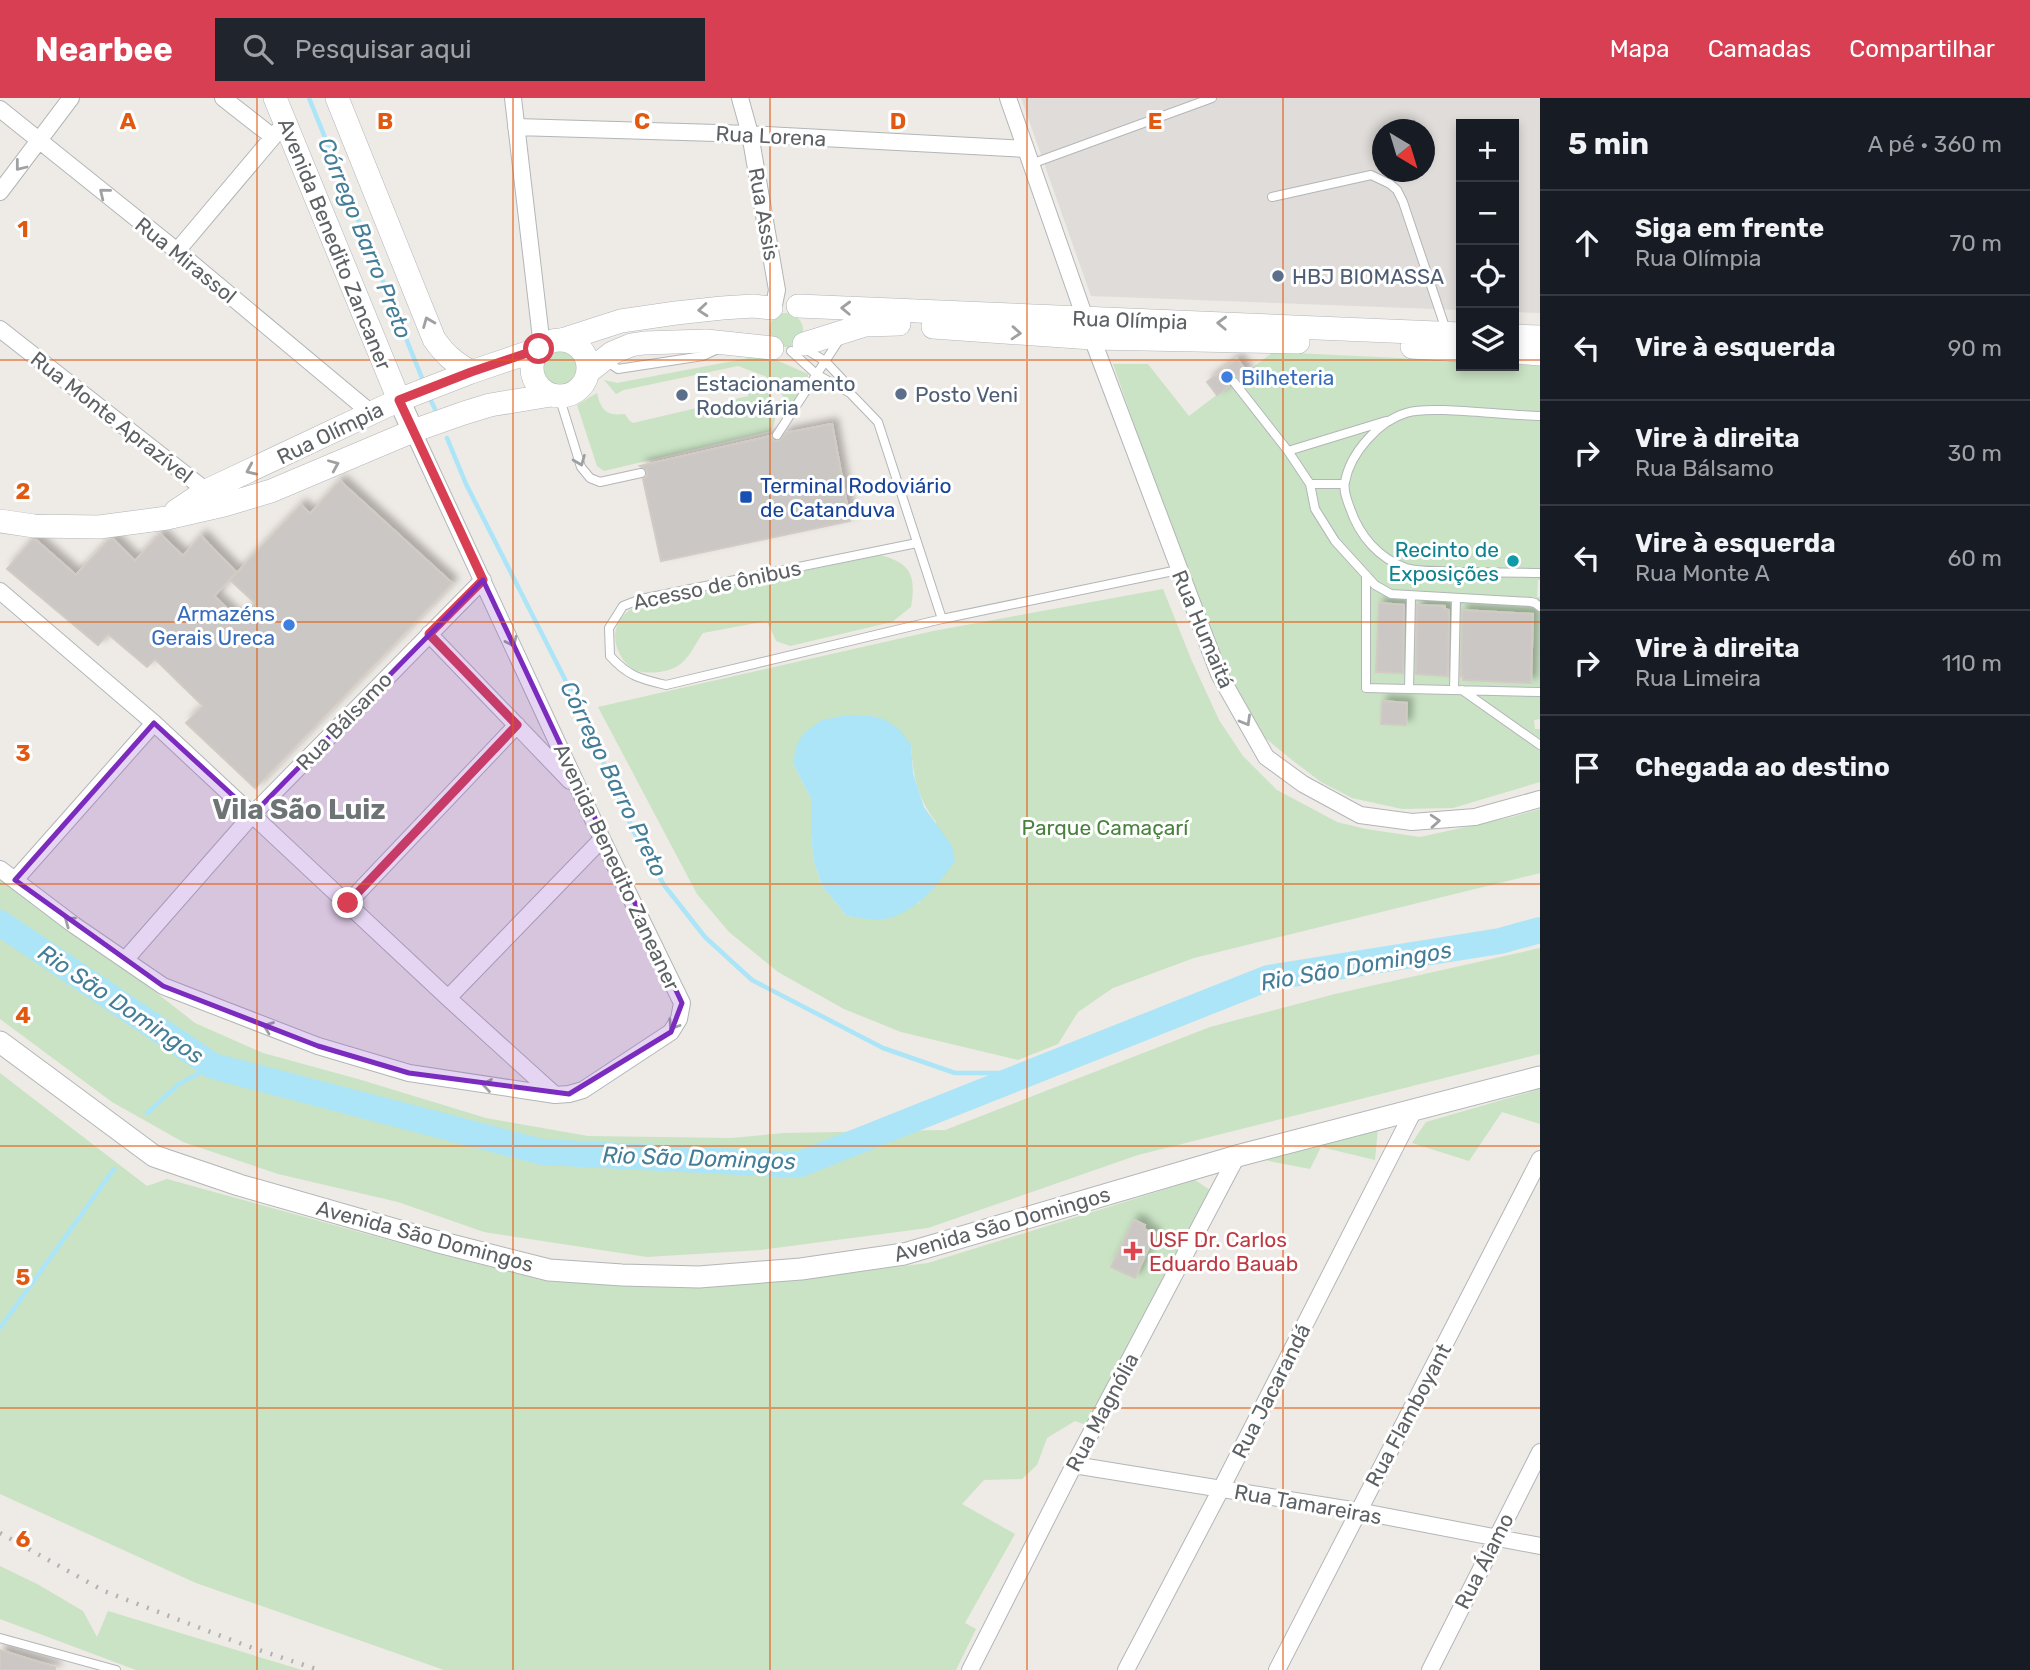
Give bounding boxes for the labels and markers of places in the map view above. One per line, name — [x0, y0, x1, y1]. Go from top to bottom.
place label: HBJ BIOMASSA — [1292, 264, 1444, 289]
marker: HBJ BIOMASSA — [1270, 268, 1286, 284]
place label: Bilheteria — [1241, 365, 1334, 390]
marker: Bilheteria — [1219, 369, 1235, 385]
place label: Estacionamento Rodoviária — [696, 371, 856, 420]
place label: Posto Veni — [915, 382, 1018, 407]
marker: Posto Veni — [893, 386, 909, 402]
marker: Estacionamento Rodoviária — [674, 387, 690, 403]
place label: Terminal Rodoviário de Catanduva — [760, 473, 951, 522]
marker: Terminal Rodoviário de Catanduva — [738, 489, 754, 505]
place label: Recinto de Exposições — [1388, 537, 1499, 586]
marker: Recinto de Exposições — [1505, 553, 1521, 569]
place label: Armazéns Gerais Ureca — [151, 601, 275, 650]
marker: Armazéns Gerais Ureca — [281, 617, 297, 633]
place label: USF Dr. Carlos Eduardo Bauab — [1149, 1227, 1298, 1276]
marker: USF Dr. Carlos Eduardo Bauab — [1123, 1241, 1143, 1261]

